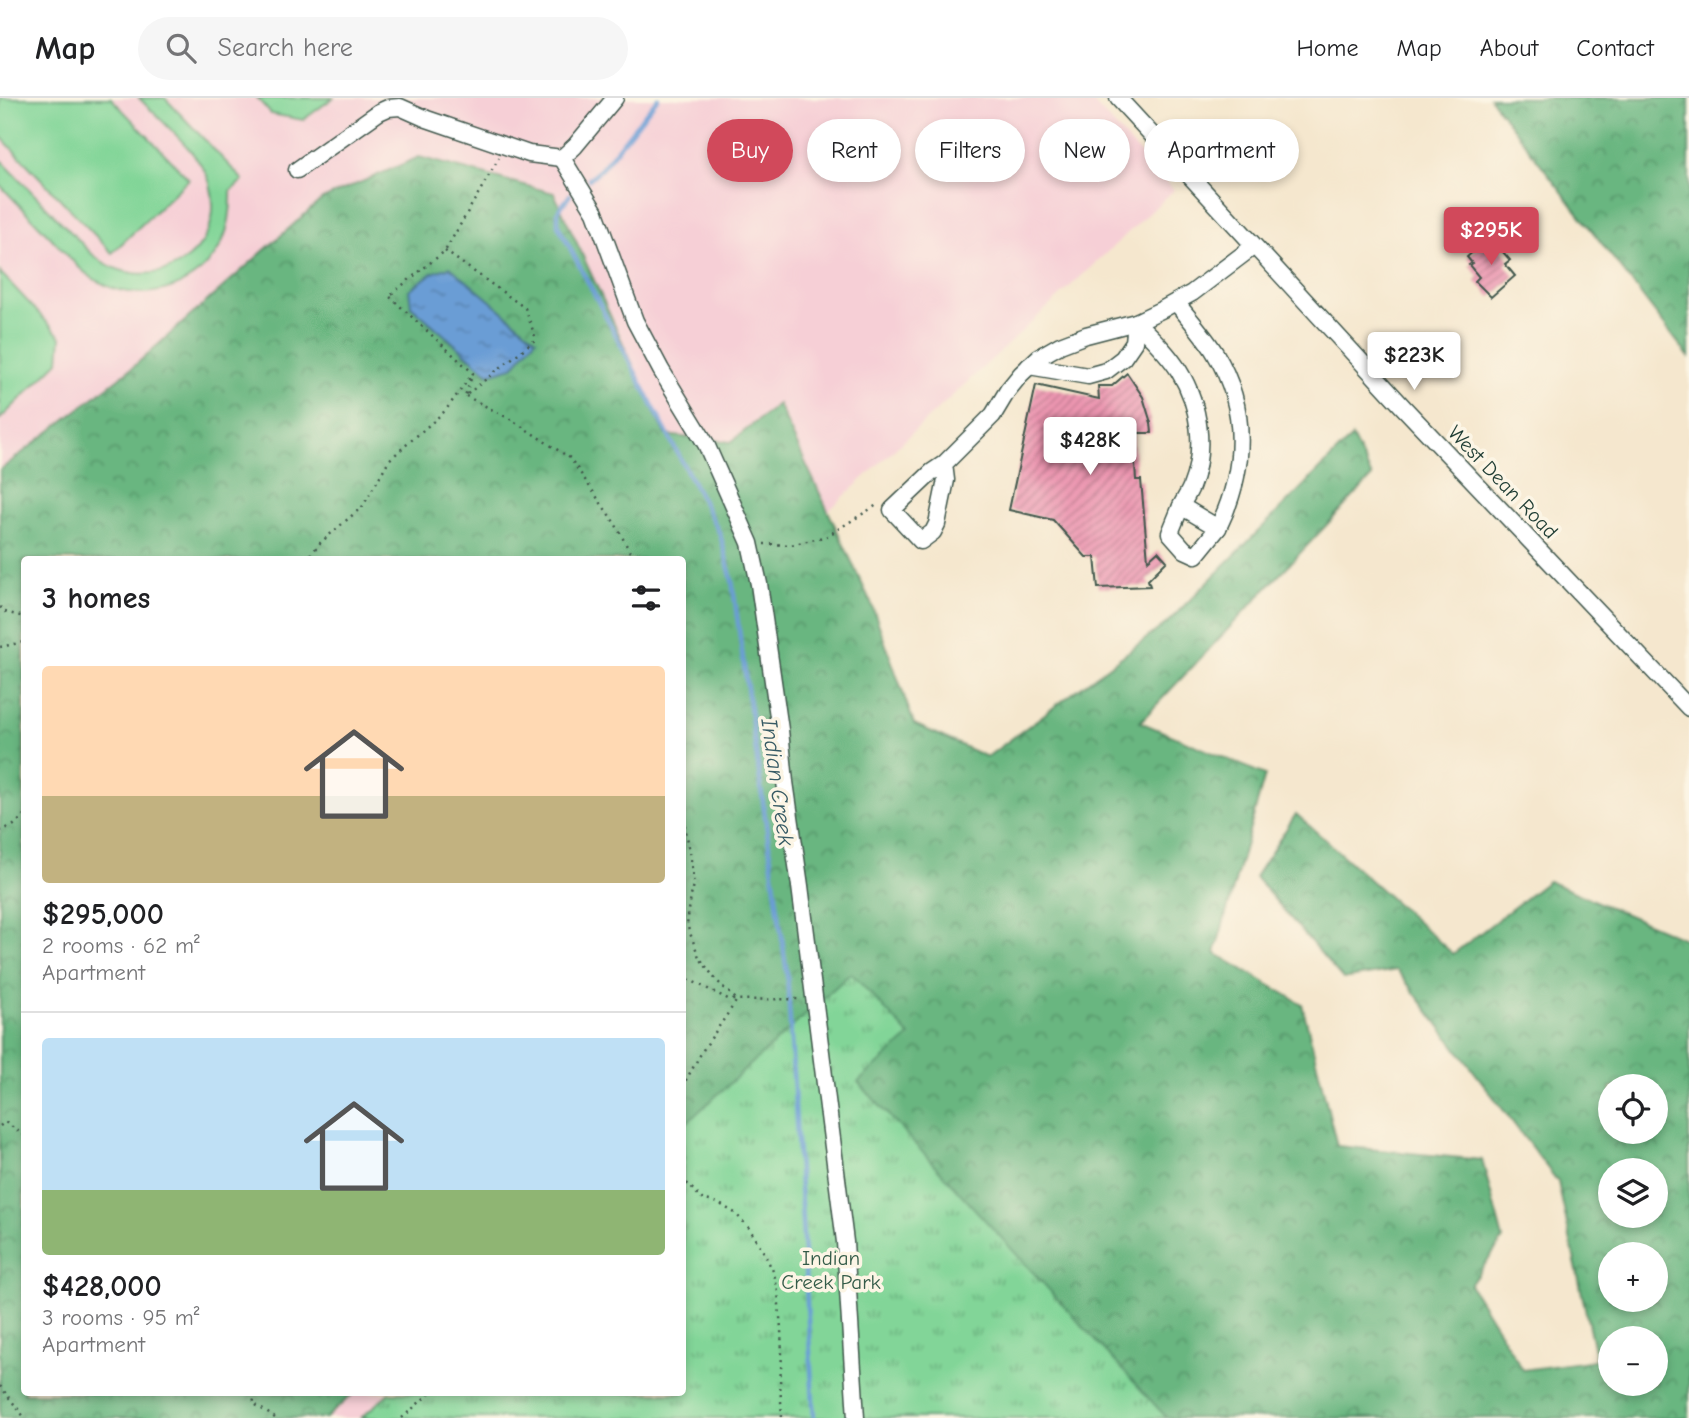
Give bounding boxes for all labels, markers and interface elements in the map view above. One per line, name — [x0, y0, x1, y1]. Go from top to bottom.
search box — [138, 17, 628, 80]
text: Map — [35, 29, 96, 67]
icon: search — [162, 29, 200, 67]
text: Search here — [218, 33, 353, 63]
text: Home — [1297, 34, 1358, 62]
text: Map — [1396, 34, 1442, 62]
text: About — [1480, 34, 1538, 62]
text: Contact — [1576, 34, 1654, 62]
chip: Buy — [707, 119, 793, 182]
chip: Rent — [807, 119, 901, 182]
chip: Filters — [915, 119, 1025, 182]
chip: New — [1039, 119, 1130, 182]
chip: Apartment — [1144, 119, 1299, 182]
pin: $295K — [1442, 208, 1540, 267]
text: $295K — [1460, 216, 1522, 243]
pin: $223K — [1365, 332, 1463, 392]
text: $223K — [1383, 341, 1445, 368]
pin: $428K — [1041, 418, 1139, 477]
street label: West Dean Road — [1443, 421, 1563, 543]
text: $428K — [1060, 426, 1120, 453]
icon: filters — [627, 579, 665, 617]
text: 3 homes — [42, 581, 150, 616]
icon: home — [291, 711, 417, 837]
water label: Indian Creek — [755, 716, 800, 848]
text: $295,000 — [42, 897, 164, 932]
text: 2 rooms · 62 m² — [42, 932, 200, 959]
text: Apartment — [42, 959, 145, 986]
map controls — [1598, 1074, 1668, 1396]
button: locate — [1598, 1074, 1668, 1144]
icon: home — [291, 1083, 417, 1209]
button: layers — [1598, 1158, 1668, 1228]
button: + — [1598, 1242, 1668, 1312]
park label: Indian Creek Park — [781, 1246, 881, 1294]
text: $428,000 — [42, 1269, 162, 1304]
text: 3 rooms · 95 m² — [42, 1304, 200, 1331]
button: − — [1598, 1326, 1668, 1396]
text: Apartment — [42, 1331, 145, 1358]

